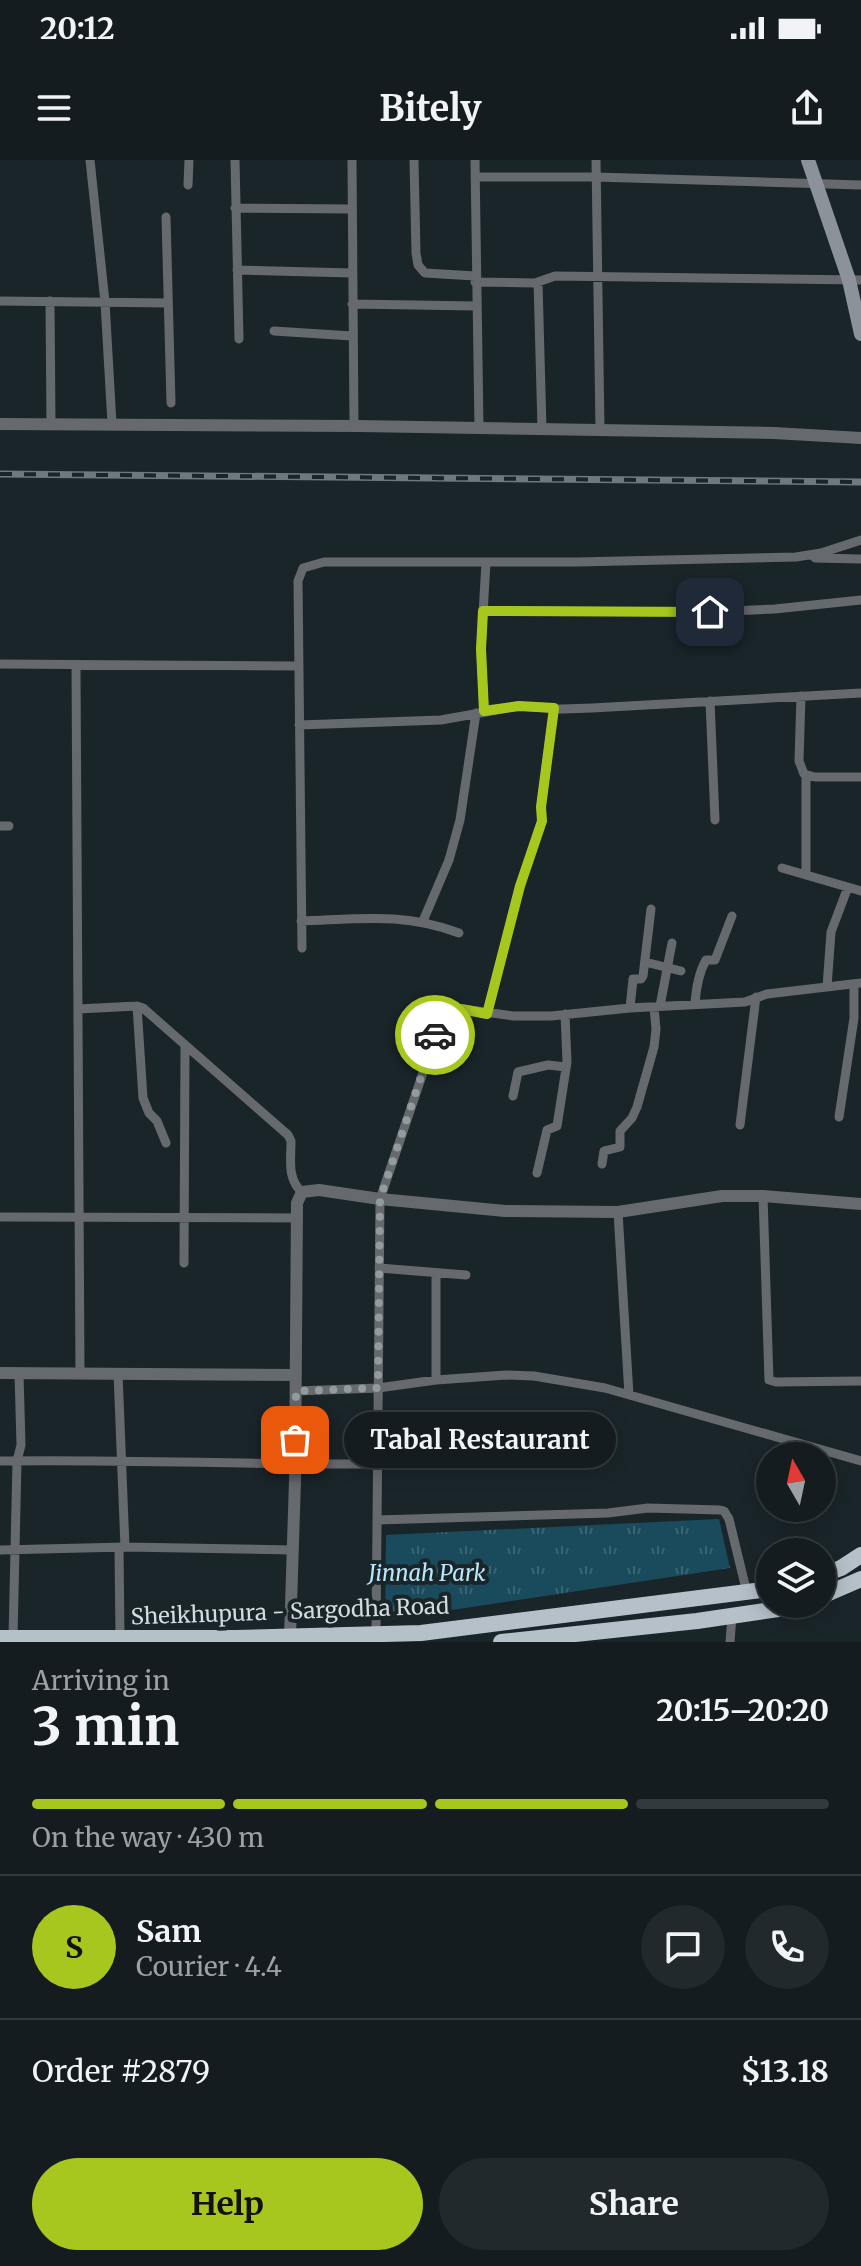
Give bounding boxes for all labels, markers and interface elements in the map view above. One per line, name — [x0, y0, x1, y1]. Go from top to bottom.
text: 20:12 — [40, 9, 115, 47]
icon: menu — [32, 86, 76, 130]
text: Bitely — [379, 86, 482, 131]
icon: share — [785, 86, 829, 130]
pin — [676, 578, 744, 646]
icon: home — [688, 590, 732, 634]
courier — [395, 995, 475, 1075]
icon: car — [413, 1013, 457, 1057]
pin — [261, 1406, 329, 1474]
callout: Tabal Restaurant — [343, 1412, 615, 1468]
icon: bag — [273, 1418, 317, 1462]
text: Tabal Restaurant — [370, 1423, 590, 1456]
north arrow — [756, 1442, 836, 1522]
map controls — [756, 1442, 836, 1618]
button: layers — [756, 1538, 836, 1618]
park label: Jinnah Park — [366, 1559, 486, 1587]
street label: Sheikhupura - Sargodha Road — [130, 1591, 450, 1631]
text: Arriving in — [32, 1664, 170, 1697]
text: 20:15–20:20 — [656, 1691, 829, 1729]
text: 3 min — [32, 1694, 179, 1759]
text: On the way · 430 m — [32, 1821, 264, 1854]
button: chat — [641, 1905, 725, 1989]
button: phone — [745, 1905, 829, 1989]
text: Sam — [136, 1912, 201, 1950]
text: S — [65, 1928, 83, 1966]
text: Courier · 4.4 — [136, 1950, 282, 1983]
text: Order #2879 — [32, 2052, 210, 2090]
text: $13.18 — [741, 2052, 829, 2090]
button: Help — [32, 2158, 423, 2250]
button: Share — [439, 2158, 829, 2250]

